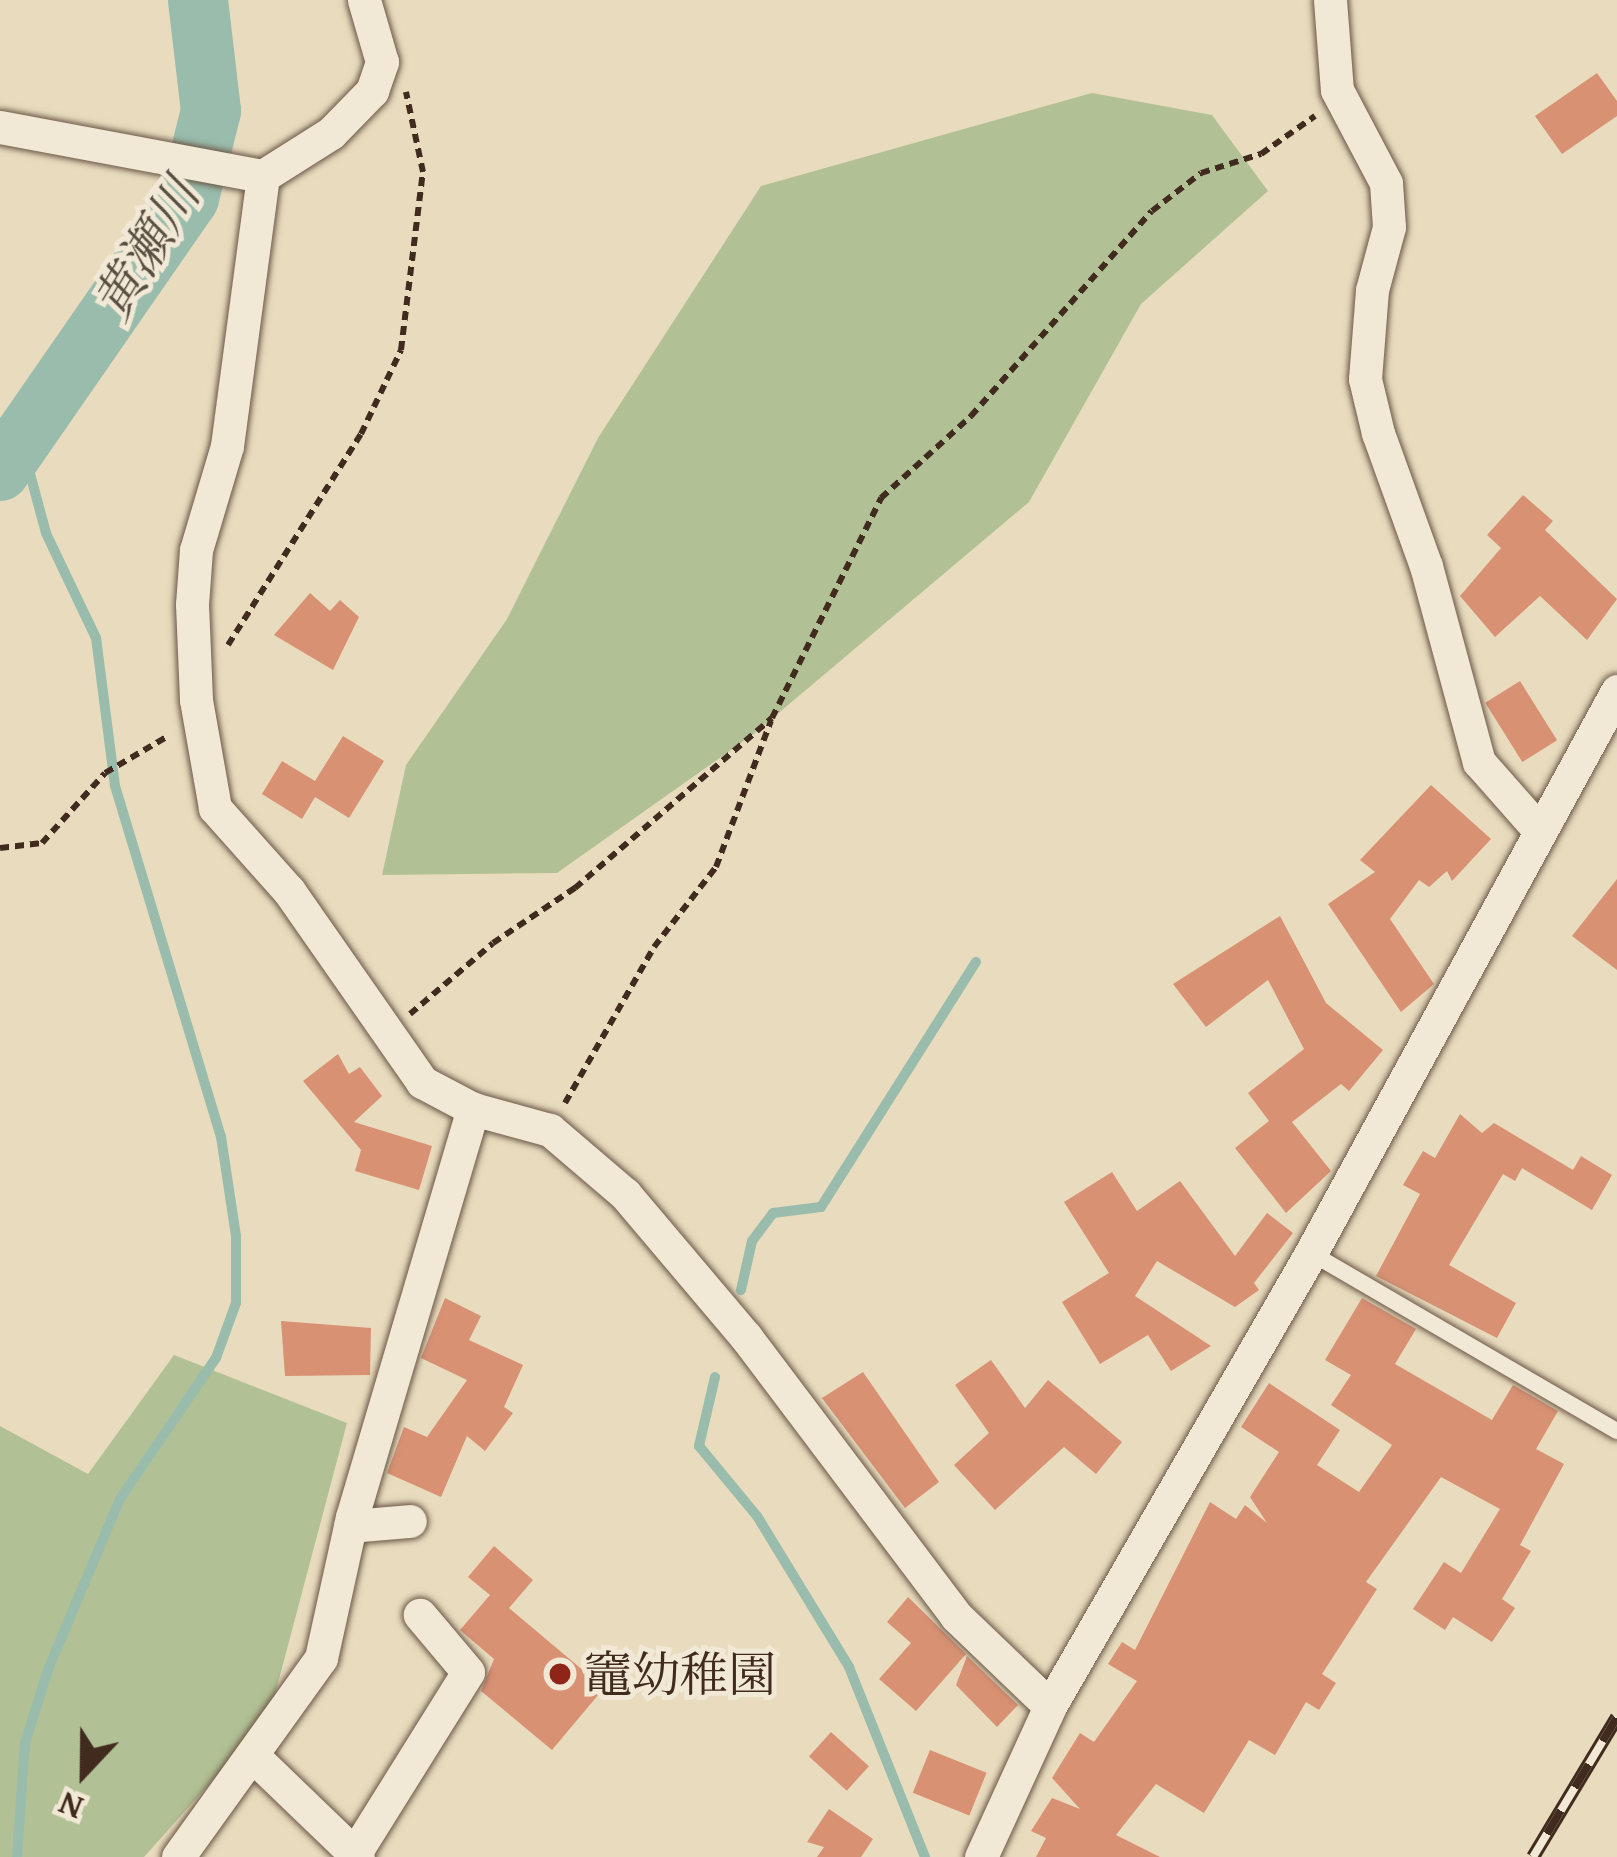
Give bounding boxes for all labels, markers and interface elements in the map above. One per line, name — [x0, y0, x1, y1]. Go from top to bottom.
water label: 黄瀬川 — [80, 168, 212, 330]
place label: 竈幼稚園 — [584, 1645, 776, 1703]
marker: 竈幼稚園 — [547, 1661, 573, 1687]
north arrow — [24, 1713, 144, 1833]
text: N — [51, 1780, 90, 1833]

